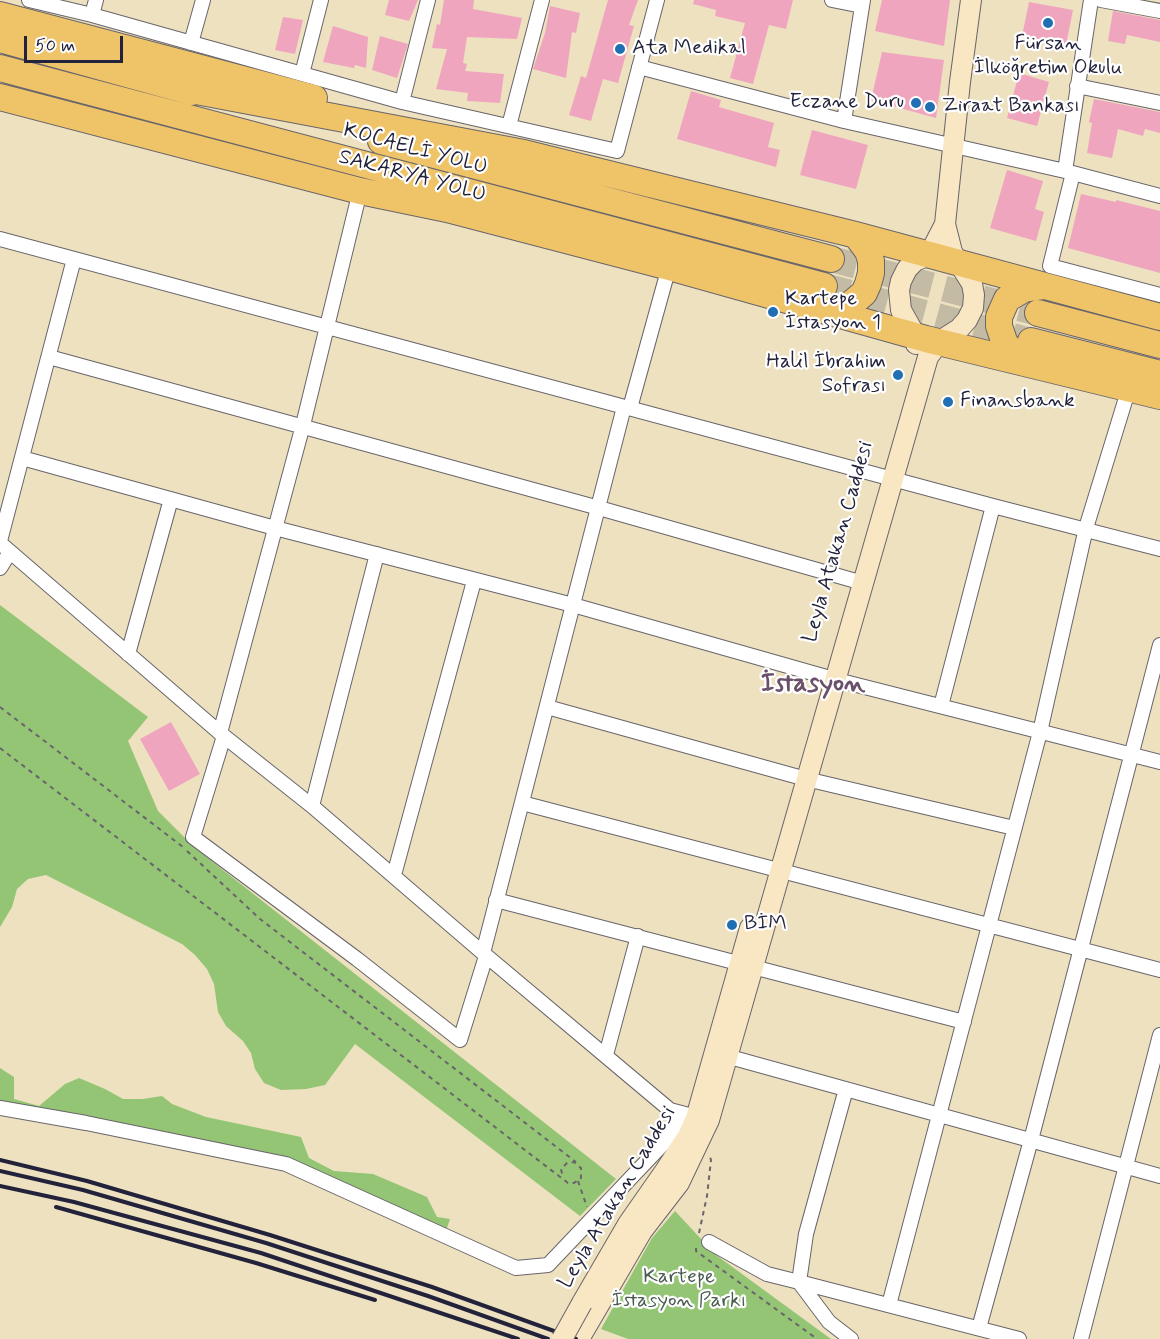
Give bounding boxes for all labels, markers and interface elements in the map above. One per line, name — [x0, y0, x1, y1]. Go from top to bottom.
marker: Fürsan İlköğretim Okulu — [1041, 16, 1055, 30]
scale bar — [27, 24, 126, 62]
place label: Fürsan İlköğretim Okulu — [974, 32, 1122, 82]
text: 50 m — [35, 34, 75, 58]
place label: Ata Medikal — [632, 36, 746, 62]
marker: Ata Medikal — [613, 42, 627, 56]
place label: Eczane Duru — [790, 90, 904, 116]
place label: Ziraat Bankası — [942, 94, 1080, 120]
marker: Eczane Duru — [909, 96, 923, 110]
marker: Ziraat Bankası — [923, 100, 937, 114]
street label: KOCAELİ YOLU — [340, 119, 490, 181]
street label: SAKARYA YOLU — [336, 145, 488, 209]
place label: Kartepe İstasyon 1 — [785, 287, 881, 337]
marker: Kartepe İstasyon 1 — [766, 305, 780, 319]
place label: Halil İbrahim Sofrası — [766, 350, 886, 400]
marker: Halil İbrahim Sofrası — [891, 368, 905, 382]
place label: Finansbank — [960, 389, 1075, 415]
marker: Finansbank — [941, 395, 955, 409]
street label: Leyla Atakan Caddesi — [798, 439, 880, 645]
district label: İstasyon — [761, 669, 865, 701]
place label: BİM — [744, 912, 787, 938]
marker: BİM — [725, 918, 739, 932]
street label: Leyla Atakan Caddesi — [554, 1102, 682, 1294]
park label: Kartepe İstasyon Parkı — [612, 1265, 746, 1315]

